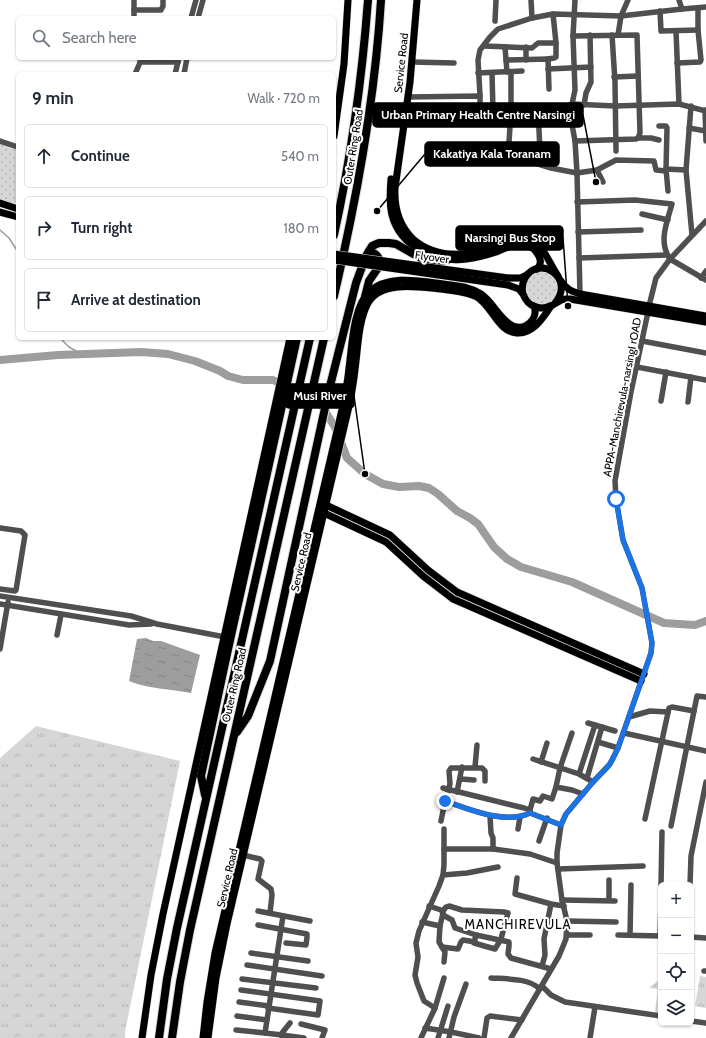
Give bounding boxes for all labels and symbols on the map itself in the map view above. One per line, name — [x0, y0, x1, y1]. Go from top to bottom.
street label: Service Road — [391, 32, 411, 94]
callout: Urban Primary Health Centre Narsingi — [373, 103, 583, 127]
text: Urban Primary Health Centre Narsingi — [381, 107, 575, 122]
street label: Outer Ring Road — [340, 108, 366, 186]
callout: Kakatiya Kala Toranam — [425, 142, 559, 166]
text: Kakatiya Kala Toranam — [433, 146, 551, 161]
callout: Narsingi Bus Stop — [456, 226, 563, 250]
text: Narsingi Bus Stop — [464, 230, 556, 245]
street label: Flyover — [414, 248, 450, 266]
street label: APPA-Manchirevula-narsingI rOAD — [600, 316, 644, 478]
callout: Musi River — [285, 384, 354, 408]
text: Musi River — [293, 388, 347, 403]
route start — [607, 490, 625, 508]
street label: Service Road — [287, 531, 315, 593]
street label: Outer Ring Road — [219, 646, 249, 724]
route end — [436, 792, 454, 810]
street label: Service Road — [213, 847, 241, 909]
district label: MANCHIREVULA — [464, 916, 572, 932]

